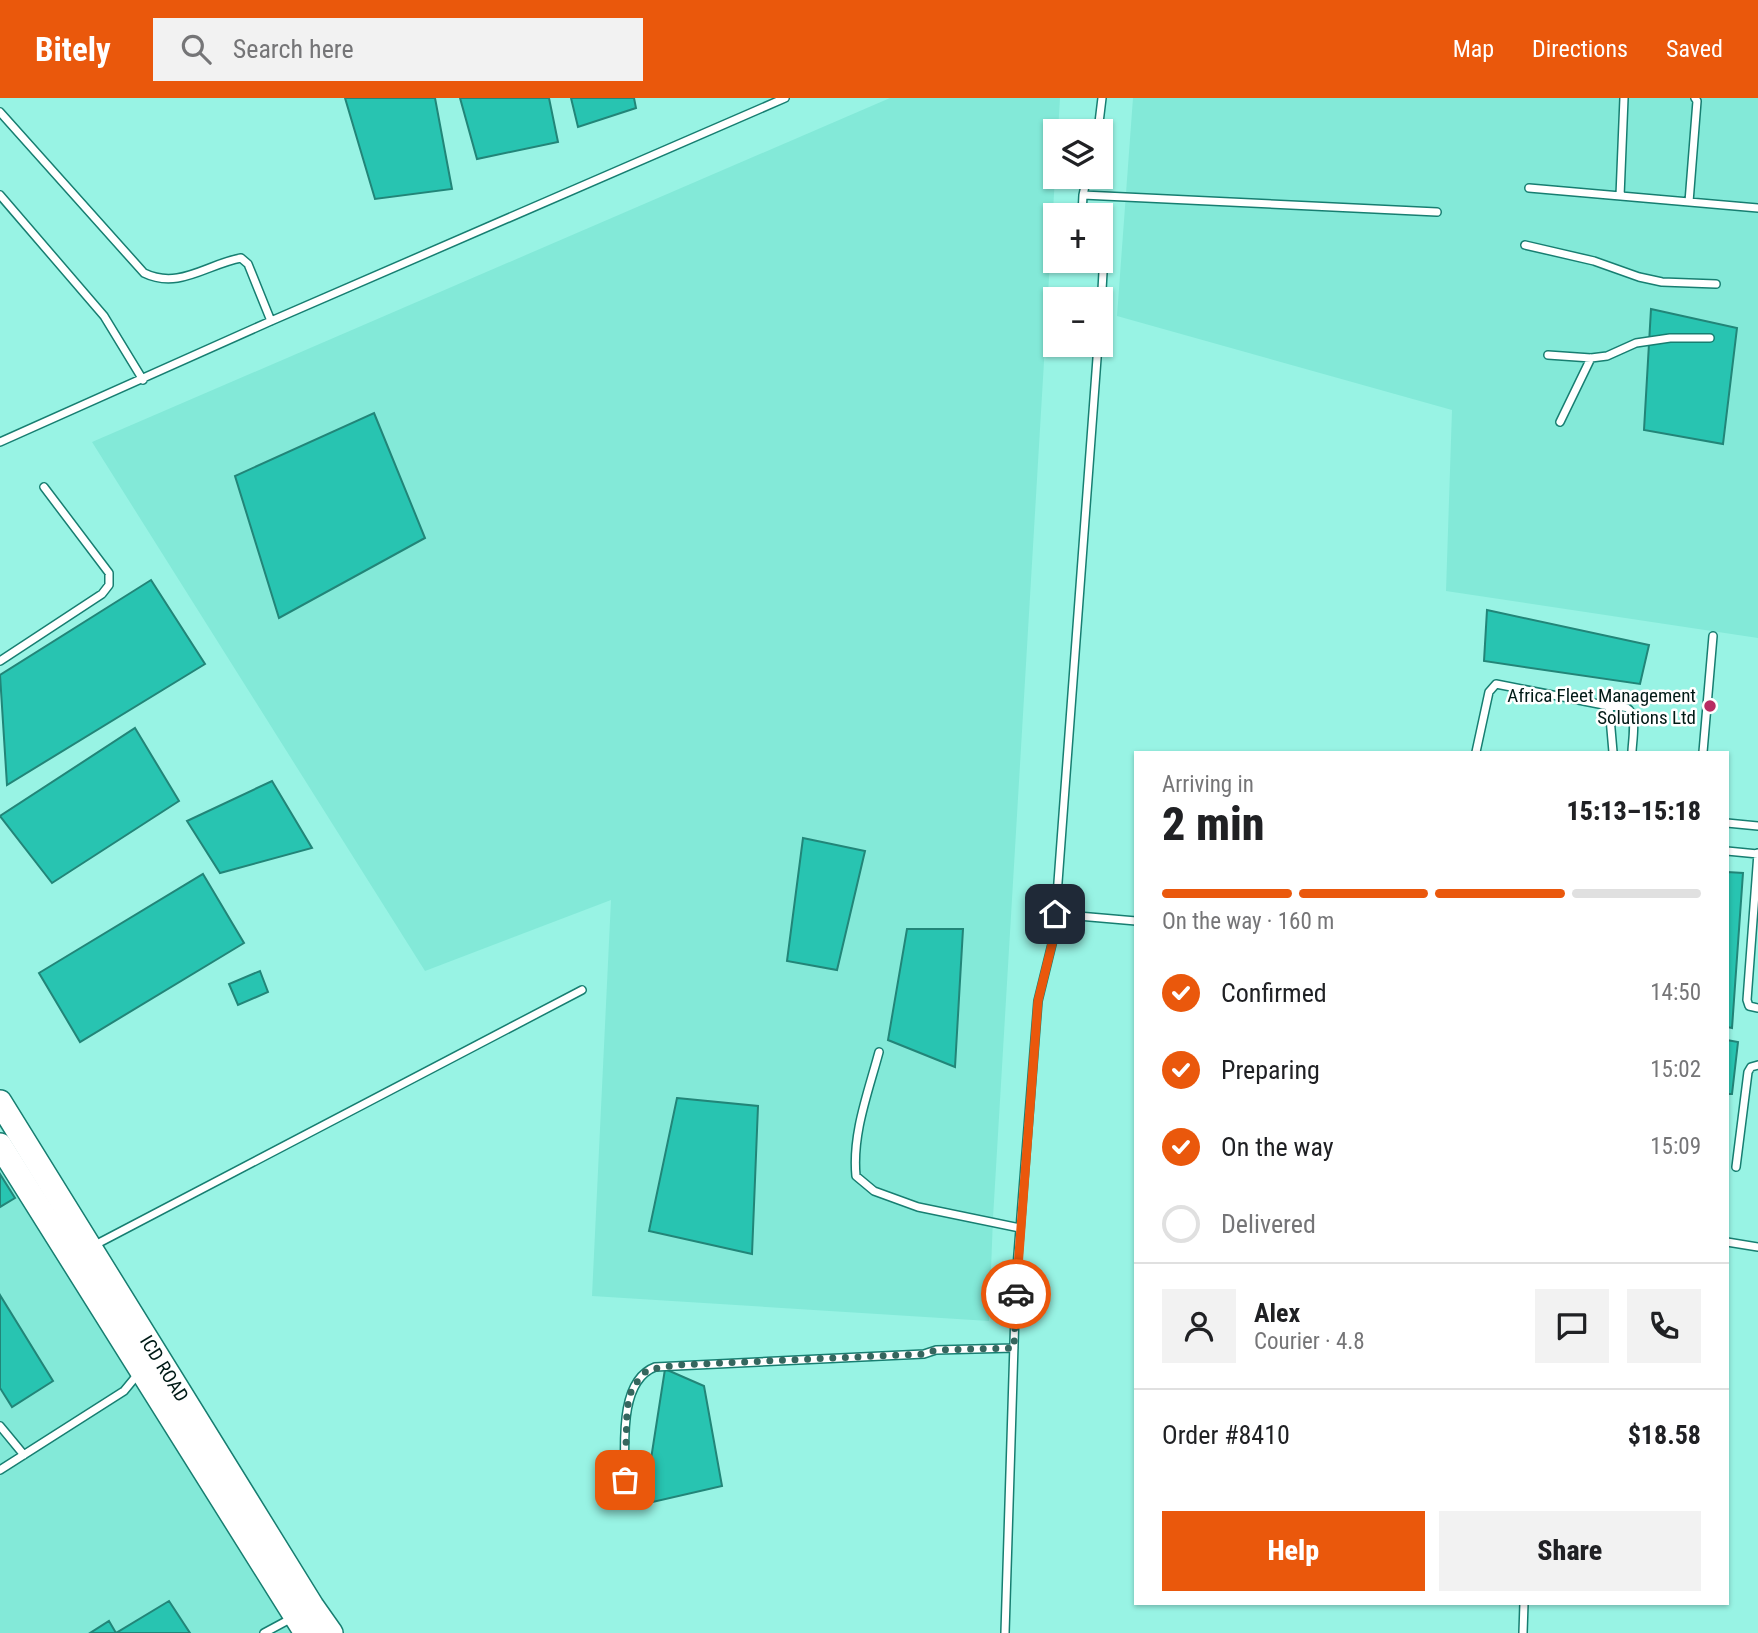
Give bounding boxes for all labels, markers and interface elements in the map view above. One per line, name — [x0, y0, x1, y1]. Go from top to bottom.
search box — [153, 18, 643, 81]
text: Bitely — [35, 30, 111, 69]
icon: search — [177, 30, 215, 68]
text: Search here — [233, 34, 354, 64]
text: Map — [1453, 35, 1494, 63]
text: Directions — [1532, 35, 1628, 63]
text: Saved — [1666, 35, 1723, 63]
map controls — [1043, 119, 1113, 357]
button: layers — [1043, 119, 1113, 189]
button: + — [1043, 203, 1113, 273]
button: − — [1043, 287, 1113, 357]
place label: Africa Fleet Management Solutions Ltd — [1507, 684, 1696, 729]
marker: Africa Fleet Management Solutions Ltd — [1702, 698, 1718, 714]
text: Arriving in — [1162, 771, 1254, 798]
text: 15:13–15:18 — [1567, 796, 1701, 826]
text: 2 min — [1162, 797, 1265, 851]
pin — [1025, 884, 1085, 944]
icon: home — [1036, 895, 1074, 933]
text: On the way · 160 m — [1162, 908, 1334, 935]
icon: check — [1162, 974, 1200, 1012]
text: Confirmed — [1221, 978, 1327, 1008]
text: 14:50 — [1650, 979, 1701, 1006]
icon: check — [1162, 1051, 1200, 1089]
text: Preparing — [1221, 1055, 1320, 1085]
text: 15:02 — [1650, 1056, 1701, 1083]
icon: check — [1162, 1128, 1200, 1166]
text: On the way — [1221, 1132, 1334, 1162]
text: 15:09 — [1650, 1133, 1701, 1160]
text: Delivered — [1221, 1209, 1316, 1239]
courier — [981, 1259, 1051, 1329]
icon: car — [997, 1275, 1035, 1313]
button: person — [1162, 1289, 1236, 1363]
button: chat — [1535, 1289, 1609, 1363]
button: phone — [1627, 1289, 1701, 1363]
text: Alex — [1254, 1298, 1300, 1328]
text: Courier · 4.8 — [1254, 1328, 1365, 1355]
street label: ICD ROAD — [136, 1331, 194, 1406]
text: Order #8410 — [1162, 1420, 1290, 1450]
text: $18.58 — [1628, 1420, 1701, 1450]
pin — [595, 1450, 655, 1510]
icon: bag — [606, 1461, 644, 1499]
button: Help — [1162, 1511, 1425, 1591]
button: Share — [1439, 1511, 1701, 1591]

